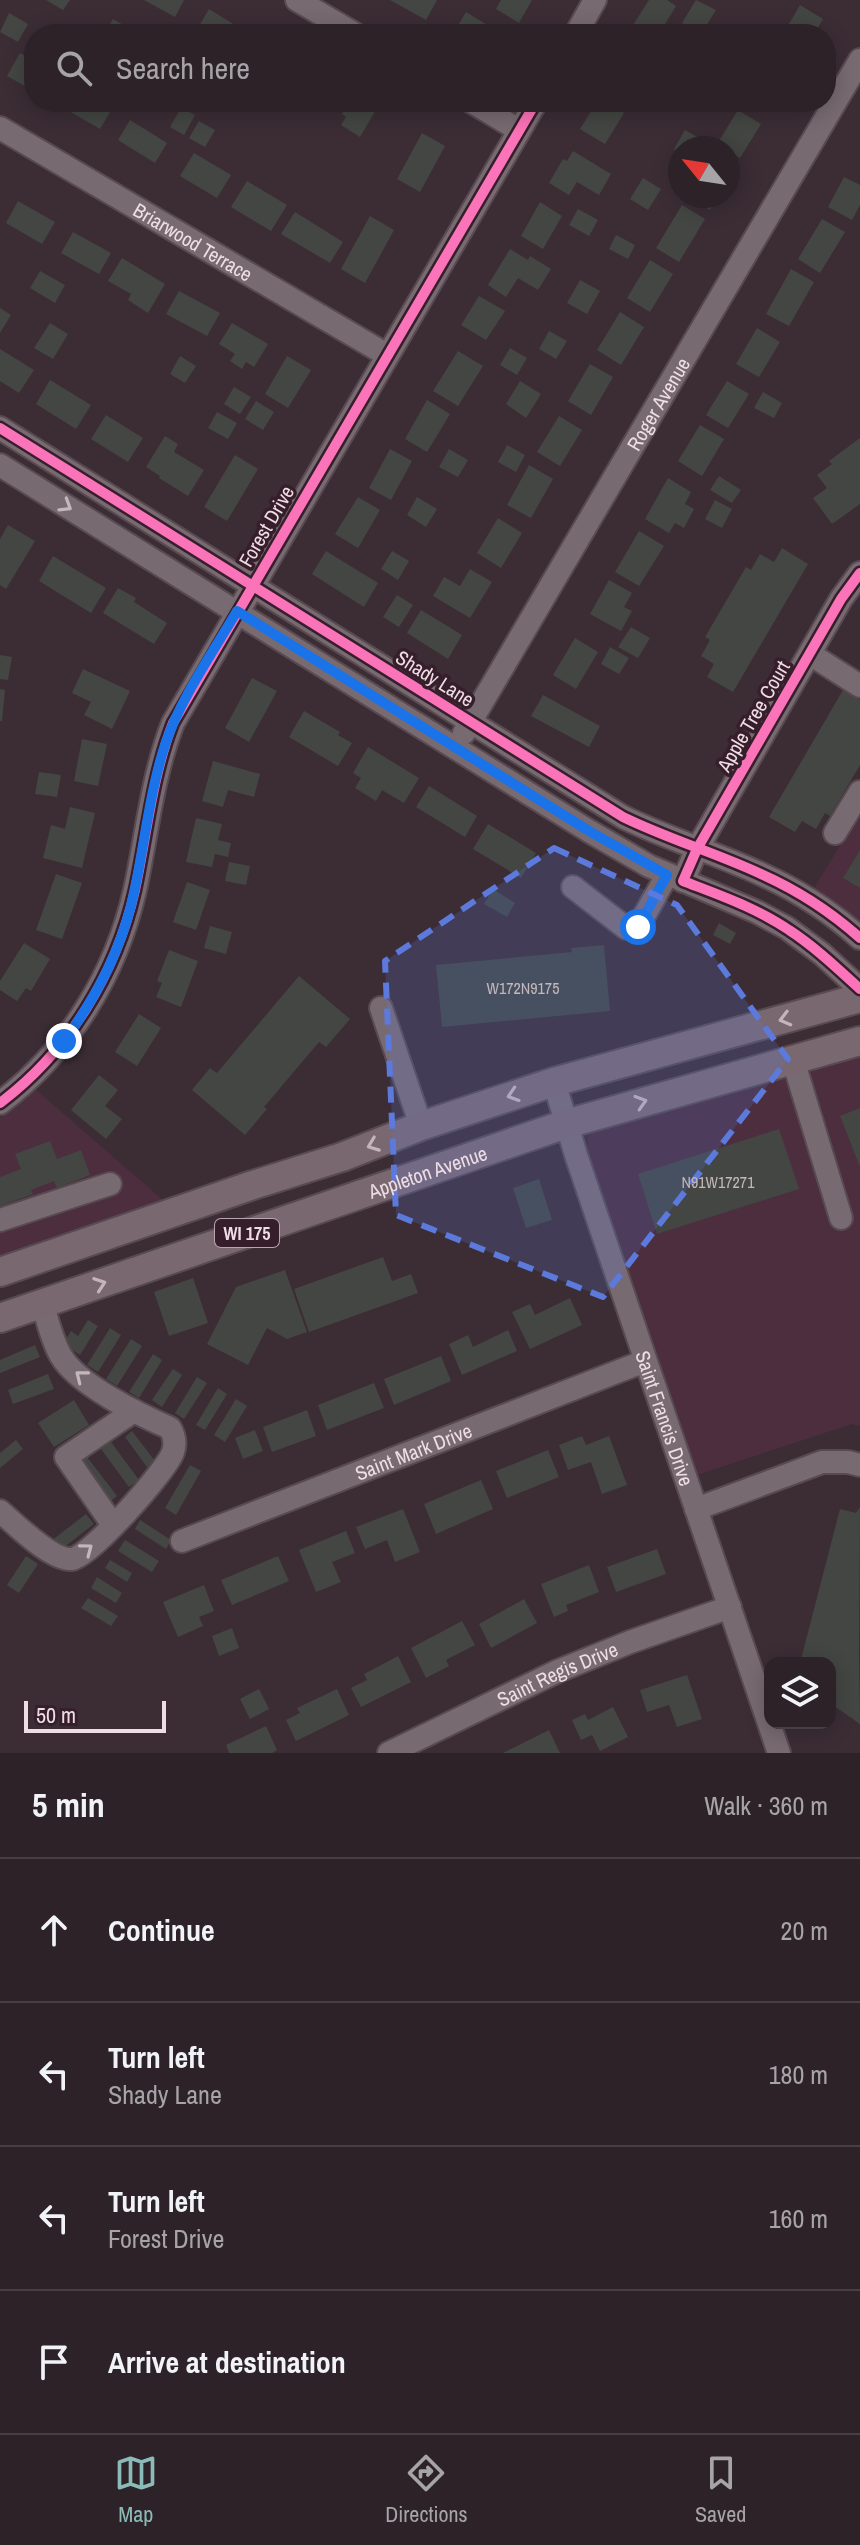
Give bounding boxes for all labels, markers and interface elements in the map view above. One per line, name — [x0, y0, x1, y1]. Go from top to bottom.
search box — [24, 24, 836, 112]
icon: search — [52, 46, 96, 90]
text: Search here — [116, 48, 250, 88]
north arrow — [668, 136, 740, 208]
street label: Briarwood Terrace — [129, 196, 258, 287]
street label: Roger Avenue — [620, 352, 696, 455]
street label: Forest Drive — [232, 481, 300, 571]
one-way arrow — [57, 496, 72, 512]
street label: Shady Lane — [391, 643, 479, 713]
street label: Apple Tree Court — [710, 655, 796, 777]
route start — [620, 909, 656, 945]
house number: W172N9175 — [487, 977, 559, 999]
one-way arrow — [778, 1009, 792, 1026]
route end — [46, 1023, 82, 1059]
one-way arrow — [507, 1086, 520, 1102]
one-way arrow — [634, 1095, 648, 1111]
one-way arrow — [367, 1135, 381, 1152]
street label: Appleton Avenue — [364, 1139, 491, 1205]
house number: N91W17271 — [682, 1171, 755, 1193]
road number: WI 175 — [215, 1219, 279, 1247]
one-way arrow — [93, 1277, 107, 1293]
street label: Saint Francis Drive — [630, 1347, 701, 1489]
one-way arrow — [75, 1371, 90, 1385]
street label: Saint Mark Drive — [351, 1416, 475, 1486]
one-way arrow — [78, 1545, 93, 1559]
street label: Saint Regis Drive — [492, 1635, 621, 1712]
map controls — [764, 1657, 836, 1729]
button: layers — [764, 1657, 836, 1729]
scale bar — [24, 1697, 166, 1733]
text: 50 m — [36, 1700, 76, 1730]
text: 5 min — [32, 1782, 105, 1828]
text: Walk · 360 m — [704, 1788, 828, 1823]
icon: ahead — [32, 1908, 76, 1952]
text: Continue — [108, 1910, 215, 1950]
text: 20 m — [781, 1913, 828, 1948]
text: Turn left — [108, 2037, 205, 2077]
icon: left — [32, 2052, 76, 2096]
text: 180 m — [769, 2057, 828, 2092]
text: Shady Lane — [108, 2077, 222, 2112]
text: Turn left — [108, 2181, 205, 2221]
icon: left — [32, 2196, 76, 2240]
text: 160 m — [769, 2201, 828, 2236]
text: Forest Drive — [108, 2221, 224, 2256]
icon: arrive — [32, 2340, 76, 2384]
text: Arrive at destination — [108, 2342, 346, 2382]
tab: Map — [114, 2451, 158, 2529]
tab: Directions — [385, 2451, 468, 2529]
tab: Saved — [695, 2451, 746, 2529]

